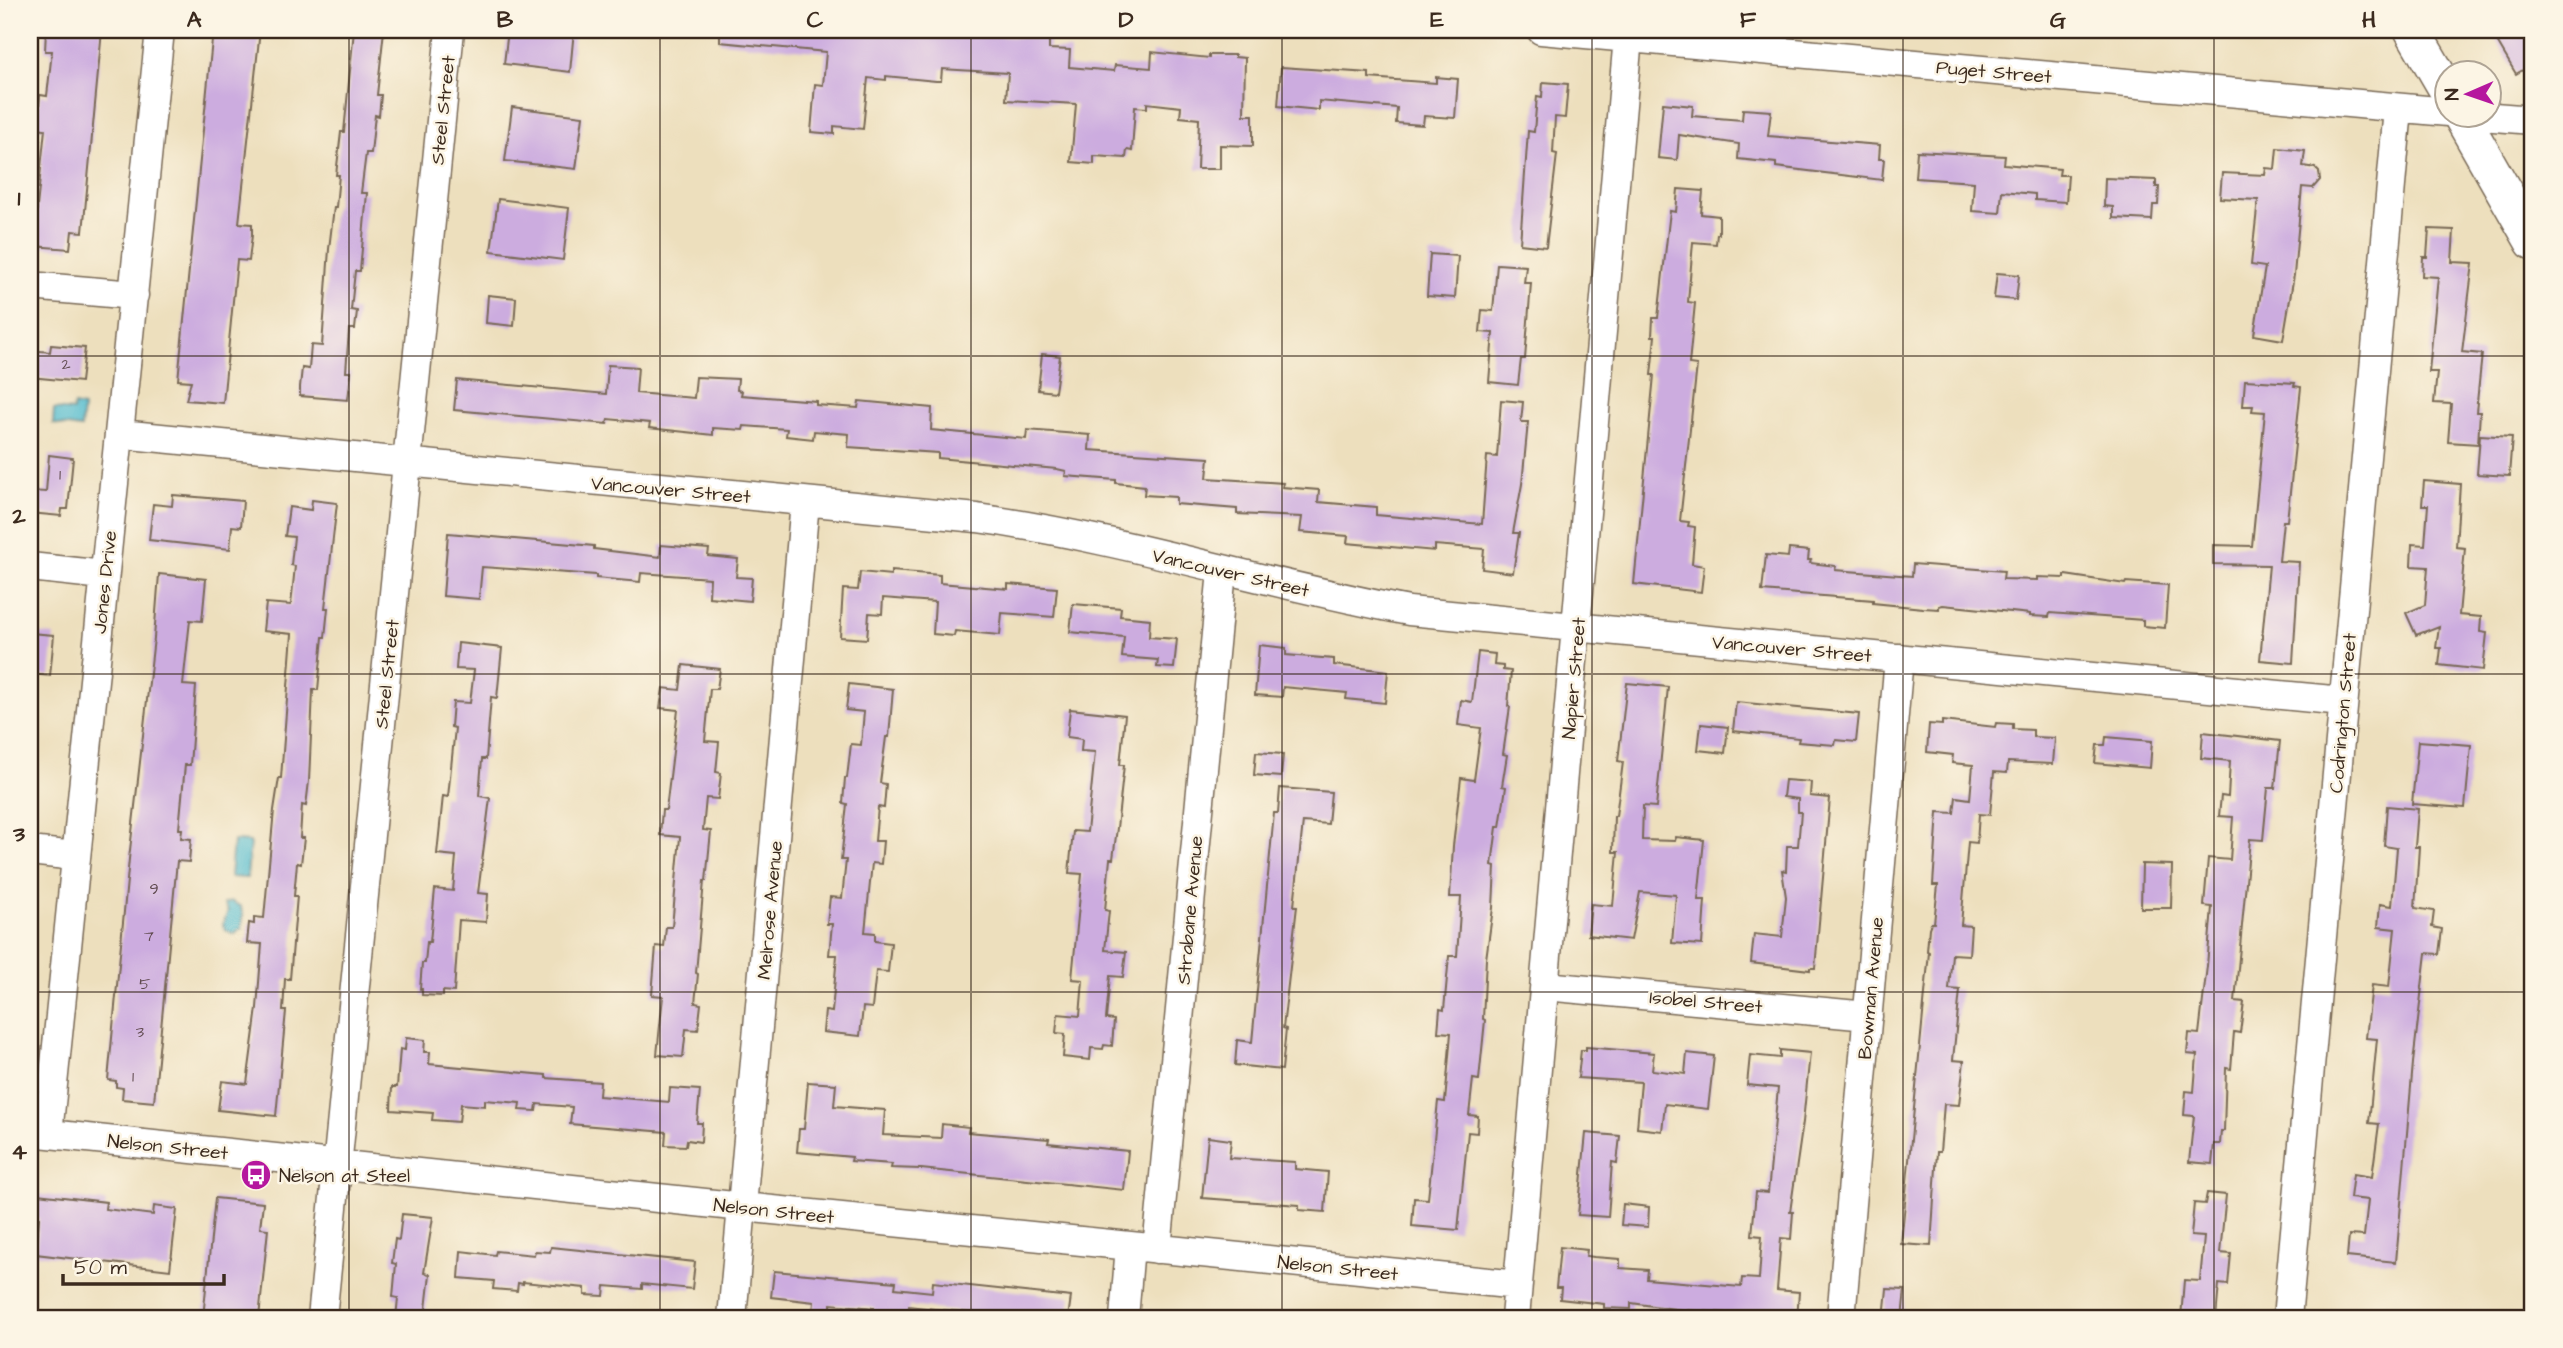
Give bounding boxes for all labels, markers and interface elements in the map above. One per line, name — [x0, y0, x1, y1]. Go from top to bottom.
text: A — [187, 4, 202, 36]
text: B — [497, 4, 514, 36]
text: C — [807, 4, 824, 36]
text: D — [1119, 4, 1134, 36]
text: E — [1430, 4, 1444, 36]
text: F — [1740, 4, 1757, 36]
text: G — [2050, 4, 2066, 36]
text: H — [2362, 4, 2376, 36]
street label: Steel Street — [424, 54, 463, 166]
street label: Puget Street — [1935, 54, 2053, 92]
north arrow — [2434, 60, 2504, 130]
text: N — [2439, 88, 2466, 101]
text: 1 — [18, 182, 21, 214]
house number: 2 — [61, 353, 71, 375]
house number: 1 — [59, 464, 61, 486]
street label: Vancouver Street — [590, 470, 752, 511]
text: 2 — [11, 500, 26, 532]
street label: Jones Drive — [87, 529, 124, 635]
street label: Vancouver Street — [1150, 542, 1312, 605]
street label: Napier Street — [1556, 616, 1593, 740]
street label: Steel Street — [368, 618, 407, 730]
street label: Vancouver Street — [1711, 629, 1873, 670]
street label: Codrington Street — [2323, 632, 2365, 794]
text: 3 — [12, 818, 25, 850]
street label: Strabane Avenue — [1171, 834, 1210, 986]
street label: Melrose Avenue — [751, 840, 790, 981]
house number: 9 — [149, 878, 159, 900]
street label: Bowman Avenue — [1852, 916, 1891, 1060]
house number: 7 — [144, 925, 154, 947]
house number: 5 — [139, 973, 151, 995]
street label: Isobel Street — [1648, 984, 1764, 1021]
house number: 3 — [136, 1021, 144, 1043]
house number: 1 — [132, 1066, 134, 1088]
street label: Nelson Street — [106, 1128, 230, 1167]
text: 4 — [11, 1136, 27, 1168]
bus stop icon: Nelson at Steel — [239, 1158, 273, 1192]
place label: Nelson at Steel — [279, 1163, 410, 1190]
street label: Nelson Street — [712, 1192, 836, 1231]
scale bar — [63, 1243, 224, 1287]
street label: Nelson Street — [1276, 1249, 1400, 1288]
text: 50 m — [74, 1253, 128, 1282]

